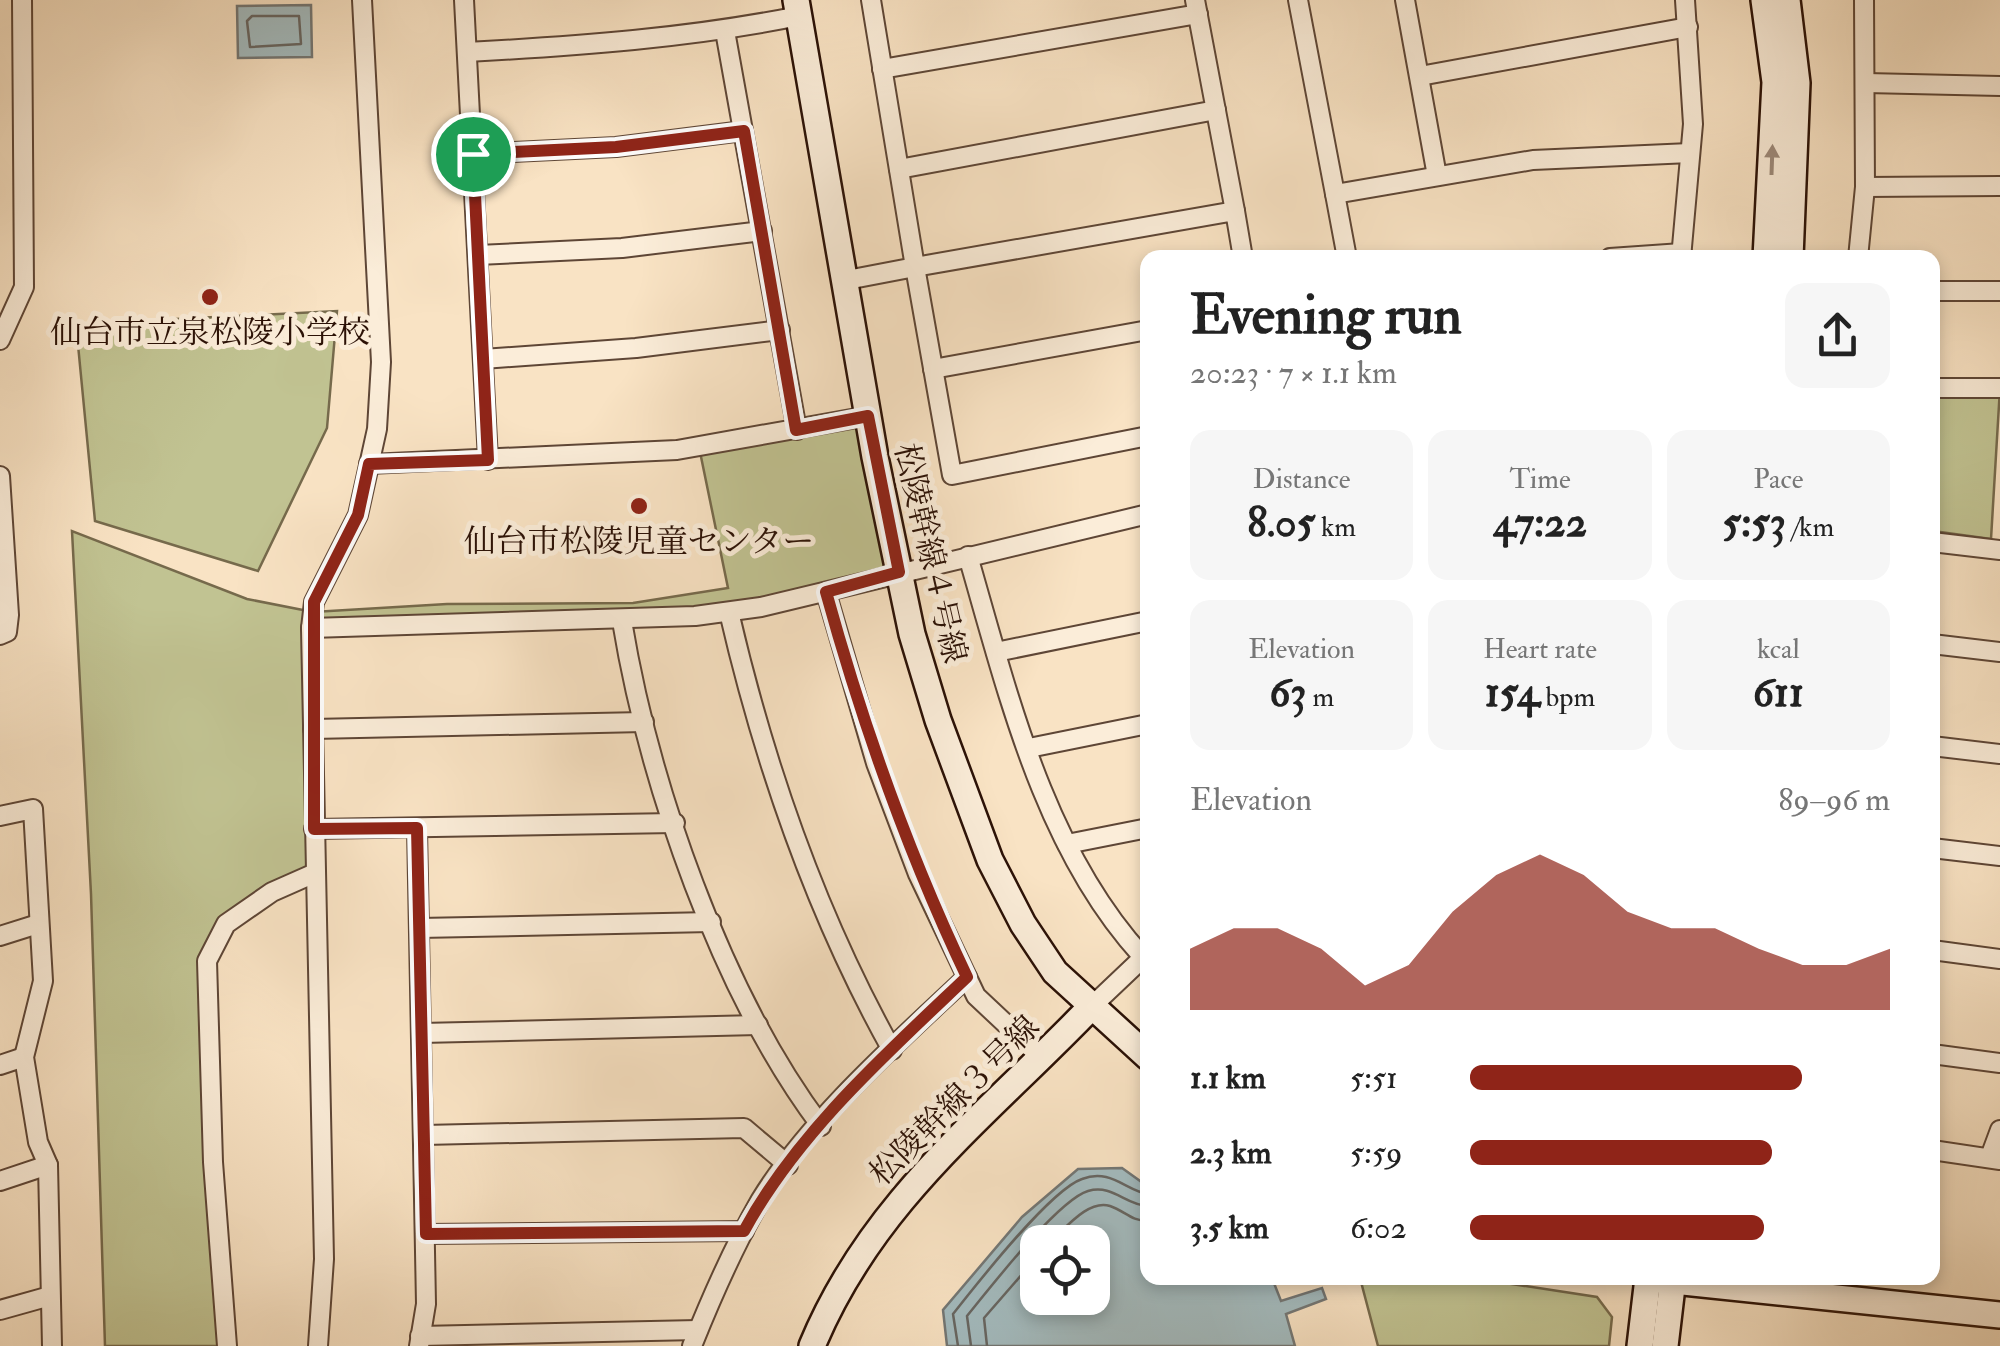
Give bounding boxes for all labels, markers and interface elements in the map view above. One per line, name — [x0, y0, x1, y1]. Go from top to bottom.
pin — [431, 112, 516, 197]
icon: arrive — [446, 127, 501, 182]
one-way arrow — [1765, 144, 1781, 176]
text: Evening run — [1190, 281, 1462, 350]
button: share — [1785, 283, 1890, 388]
marker: 仙台市立泉松陵小学校 — [199, 286, 221, 308]
place label: 仙台市立泉松陵小学校 — [50, 313, 370, 353]
text: 20:23 · 7 × 1.1 km — [1190, 353, 1397, 393]
street label: 松陵幹線４号線 — [885, 440, 975, 667]
text: Distance — [1253, 462, 1351, 497]
text: Time — [1509, 462, 1571, 497]
text: Pace — [1753, 462, 1803, 497]
marker: 仙台市松陵児童センター — [628, 495, 650, 517]
text: 8.05 — [1247, 497, 1315, 549]
text: 47:22 — [1493, 497, 1587, 549]
text: 5:53 — [1722, 497, 1786, 549]
text: km — [1315, 510, 1356, 545]
text: /km — [1786, 510, 1834, 545]
place label: 仙台市松陵児童センター — [464, 522, 814, 562]
text: Elevation — [1248, 632, 1355, 667]
text: Heart rate — [1483, 632, 1597, 667]
text: kcal — [1757, 632, 1800, 667]
text: 63 — [1269, 667, 1307, 719]
text: 154 — [1485, 667, 1540, 719]
text: 611 — [1753, 667, 1804, 719]
text: m — [1307, 680, 1334, 715]
text: bpm — [1540, 680, 1595, 715]
text: Elevation — [1190, 780, 1312, 820]
text: 89–96 m — [1778, 780, 1890, 820]
street label: 松陵幹線３号線 — [861, 1007, 1048, 1194]
text: 1.1 km — [1190, 1058, 1266, 1098]
text: 5:51 — [1350, 1058, 1397, 1098]
text: 2.3 km — [1190, 1133, 1272, 1173]
text: 5:59 — [1350, 1133, 1402, 1173]
text: 3.5 km — [1190, 1208, 1269, 1248]
text: 6:02 — [1350, 1208, 1407, 1248]
map controls — [1020, 1225, 1110, 1315]
button: locate — [1020, 1225, 1110, 1315]

